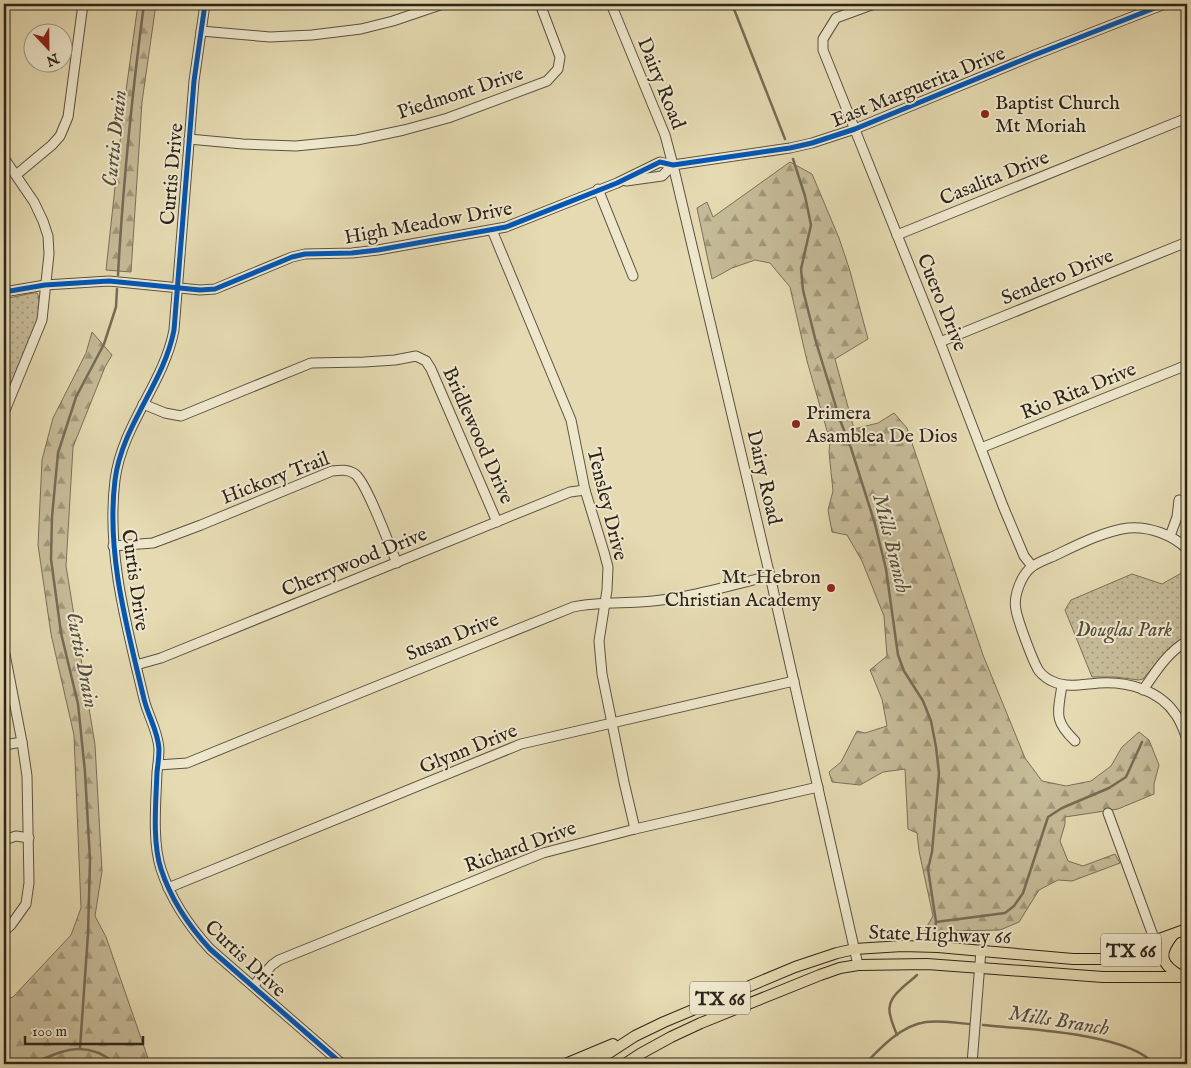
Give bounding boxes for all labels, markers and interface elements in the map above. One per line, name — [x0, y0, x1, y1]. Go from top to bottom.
north arrow — [22, 22, 72, 72]
street label: Dairy Road — [631, 34, 690, 133]
street label: East Marguerita Drive — [828, 41, 1009, 134]
text: N — [44, 48, 62, 70]
street label: Piedmont Drive — [394, 61, 527, 126]
water label: Curtis Drain — [97, 88, 134, 188]
place label: Baptist Church Mt Moriah — [995, 91, 1120, 139]
marker: Baptist Church Mt Moriah — [979, 108, 991, 120]
street label: Curtis Drive — [156, 122, 189, 226]
street label: Casalita Drive — [936, 145, 1053, 212]
street label: High Meadow Drive — [342, 196, 514, 251]
street label: Sendero Drive — [998, 244, 1117, 311]
street label: Cuero Drive — [911, 250, 972, 355]
street label: Rio Rita Drive — [1017, 357, 1140, 426]
street label: Bridlewood Drive — [436, 363, 519, 508]
place label: Primera Asamblea De Dios — [805, 401, 957, 449]
marker: Primera Asamblea De Dios — [790, 418, 802, 430]
street label: Dairy Road — [740, 427, 787, 528]
street label: Hickory Trail — [218, 446, 334, 510]
street label: Tensley Drive — [580, 446, 633, 563]
water label: Mills Branch — [865, 491, 916, 596]
street label: Cherrywood Drive — [278, 522, 431, 603]
street label: Curtis Drive — [115, 528, 154, 633]
place label: Mt. Hebron Christian Academy — [665, 565, 821, 613]
marker: Mt. Hebron Christian Academy — [825, 582, 837, 594]
street label: Susan Drive — [402, 607, 503, 667]
water label: Curtis Drain — [59, 610, 104, 711]
park label: Douglas Park — [1076, 618, 1172, 644]
street label: Glynn Drive — [416, 718, 521, 780]
street label: Richard Drive — [461, 816, 580, 879]
street label: Curtis Drive — [199, 915, 291, 1003]
street label: State Highway 66 — [868, 921, 1012, 950]
road number: TX 66 — [1101, 934, 1161, 966]
road number: TX 66 — [690, 981, 750, 1014]
water label: Mills Branch — [1006, 1000, 1111, 1043]
scale bar — [25, 1013, 142, 1045]
text: 100 m — [32, 1022, 68, 1041]

